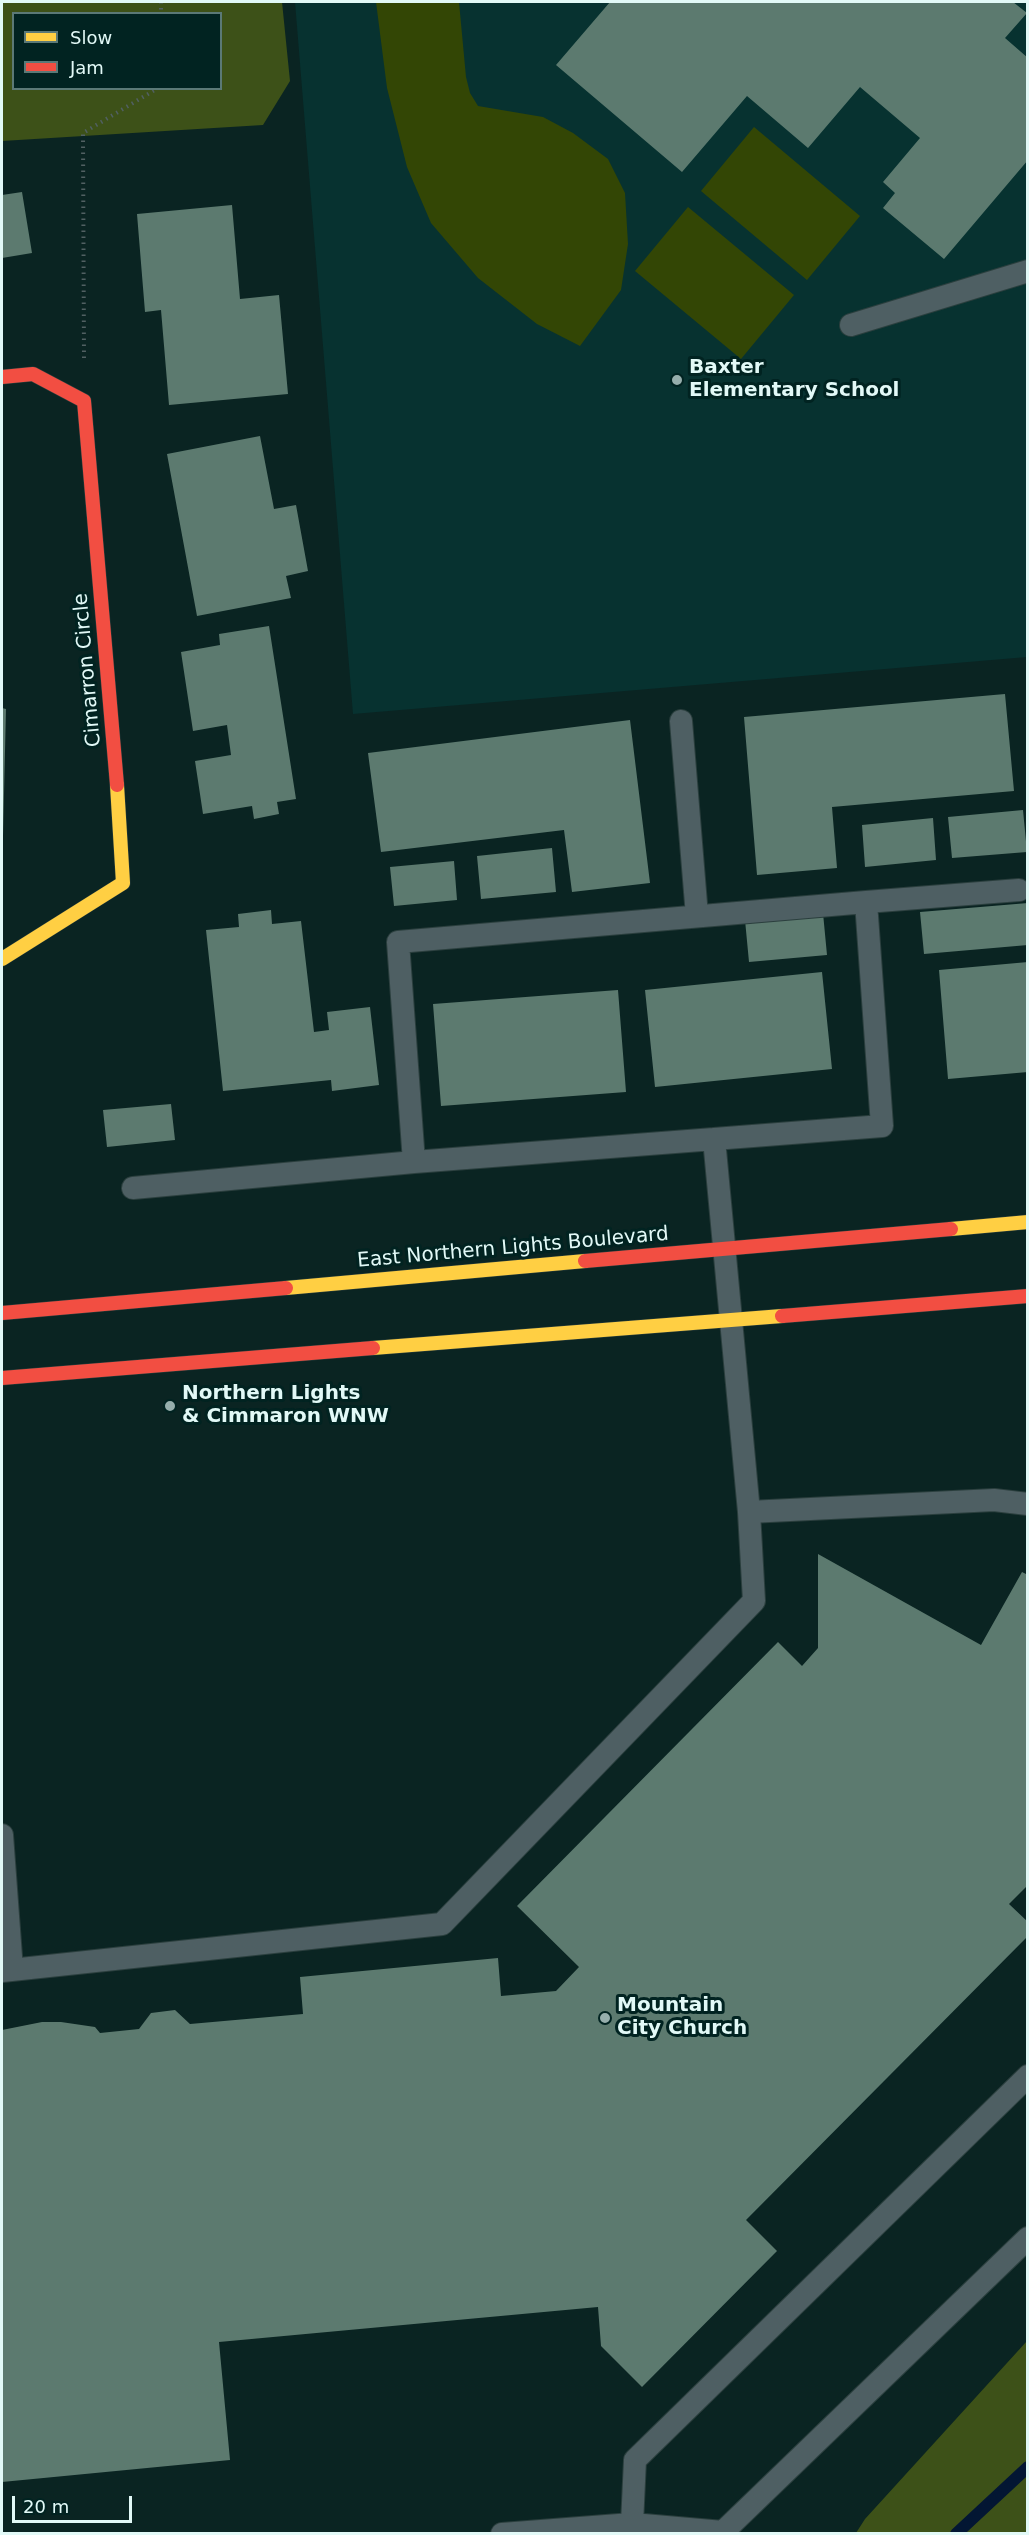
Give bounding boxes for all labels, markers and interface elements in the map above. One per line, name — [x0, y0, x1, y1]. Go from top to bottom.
legend — [12, 12, 222, 90]
text: Slow — [70, 27, 112, 48]
text: Jam — [70, 57, 104, 78]
place label: Baxter Elementary School — [689, 356, 899, 403]
marker: Baxter Elementary School — [670, 373, 684, 387]
street label: Cimarron Circle — [69, 592, 107, 748]
street label: East Northern Lights Boulevard — [356, 1222, 670, 1274]
place label: Northern Lights & Cimmaron WNW — [182, 1382, 389, 1429]
marker: Northern Lights & Cimmaron WNW — [163, 1399, 177, 1413]
place label: Mountain City Church — [617, 1994, 747, 2041]
marker: Mountain City Church — [598, 2011, 612, 2025]
scale bar — [15, 2484, 135, 2522]
text: 20 m — [23, 2496, 69, 2517]

